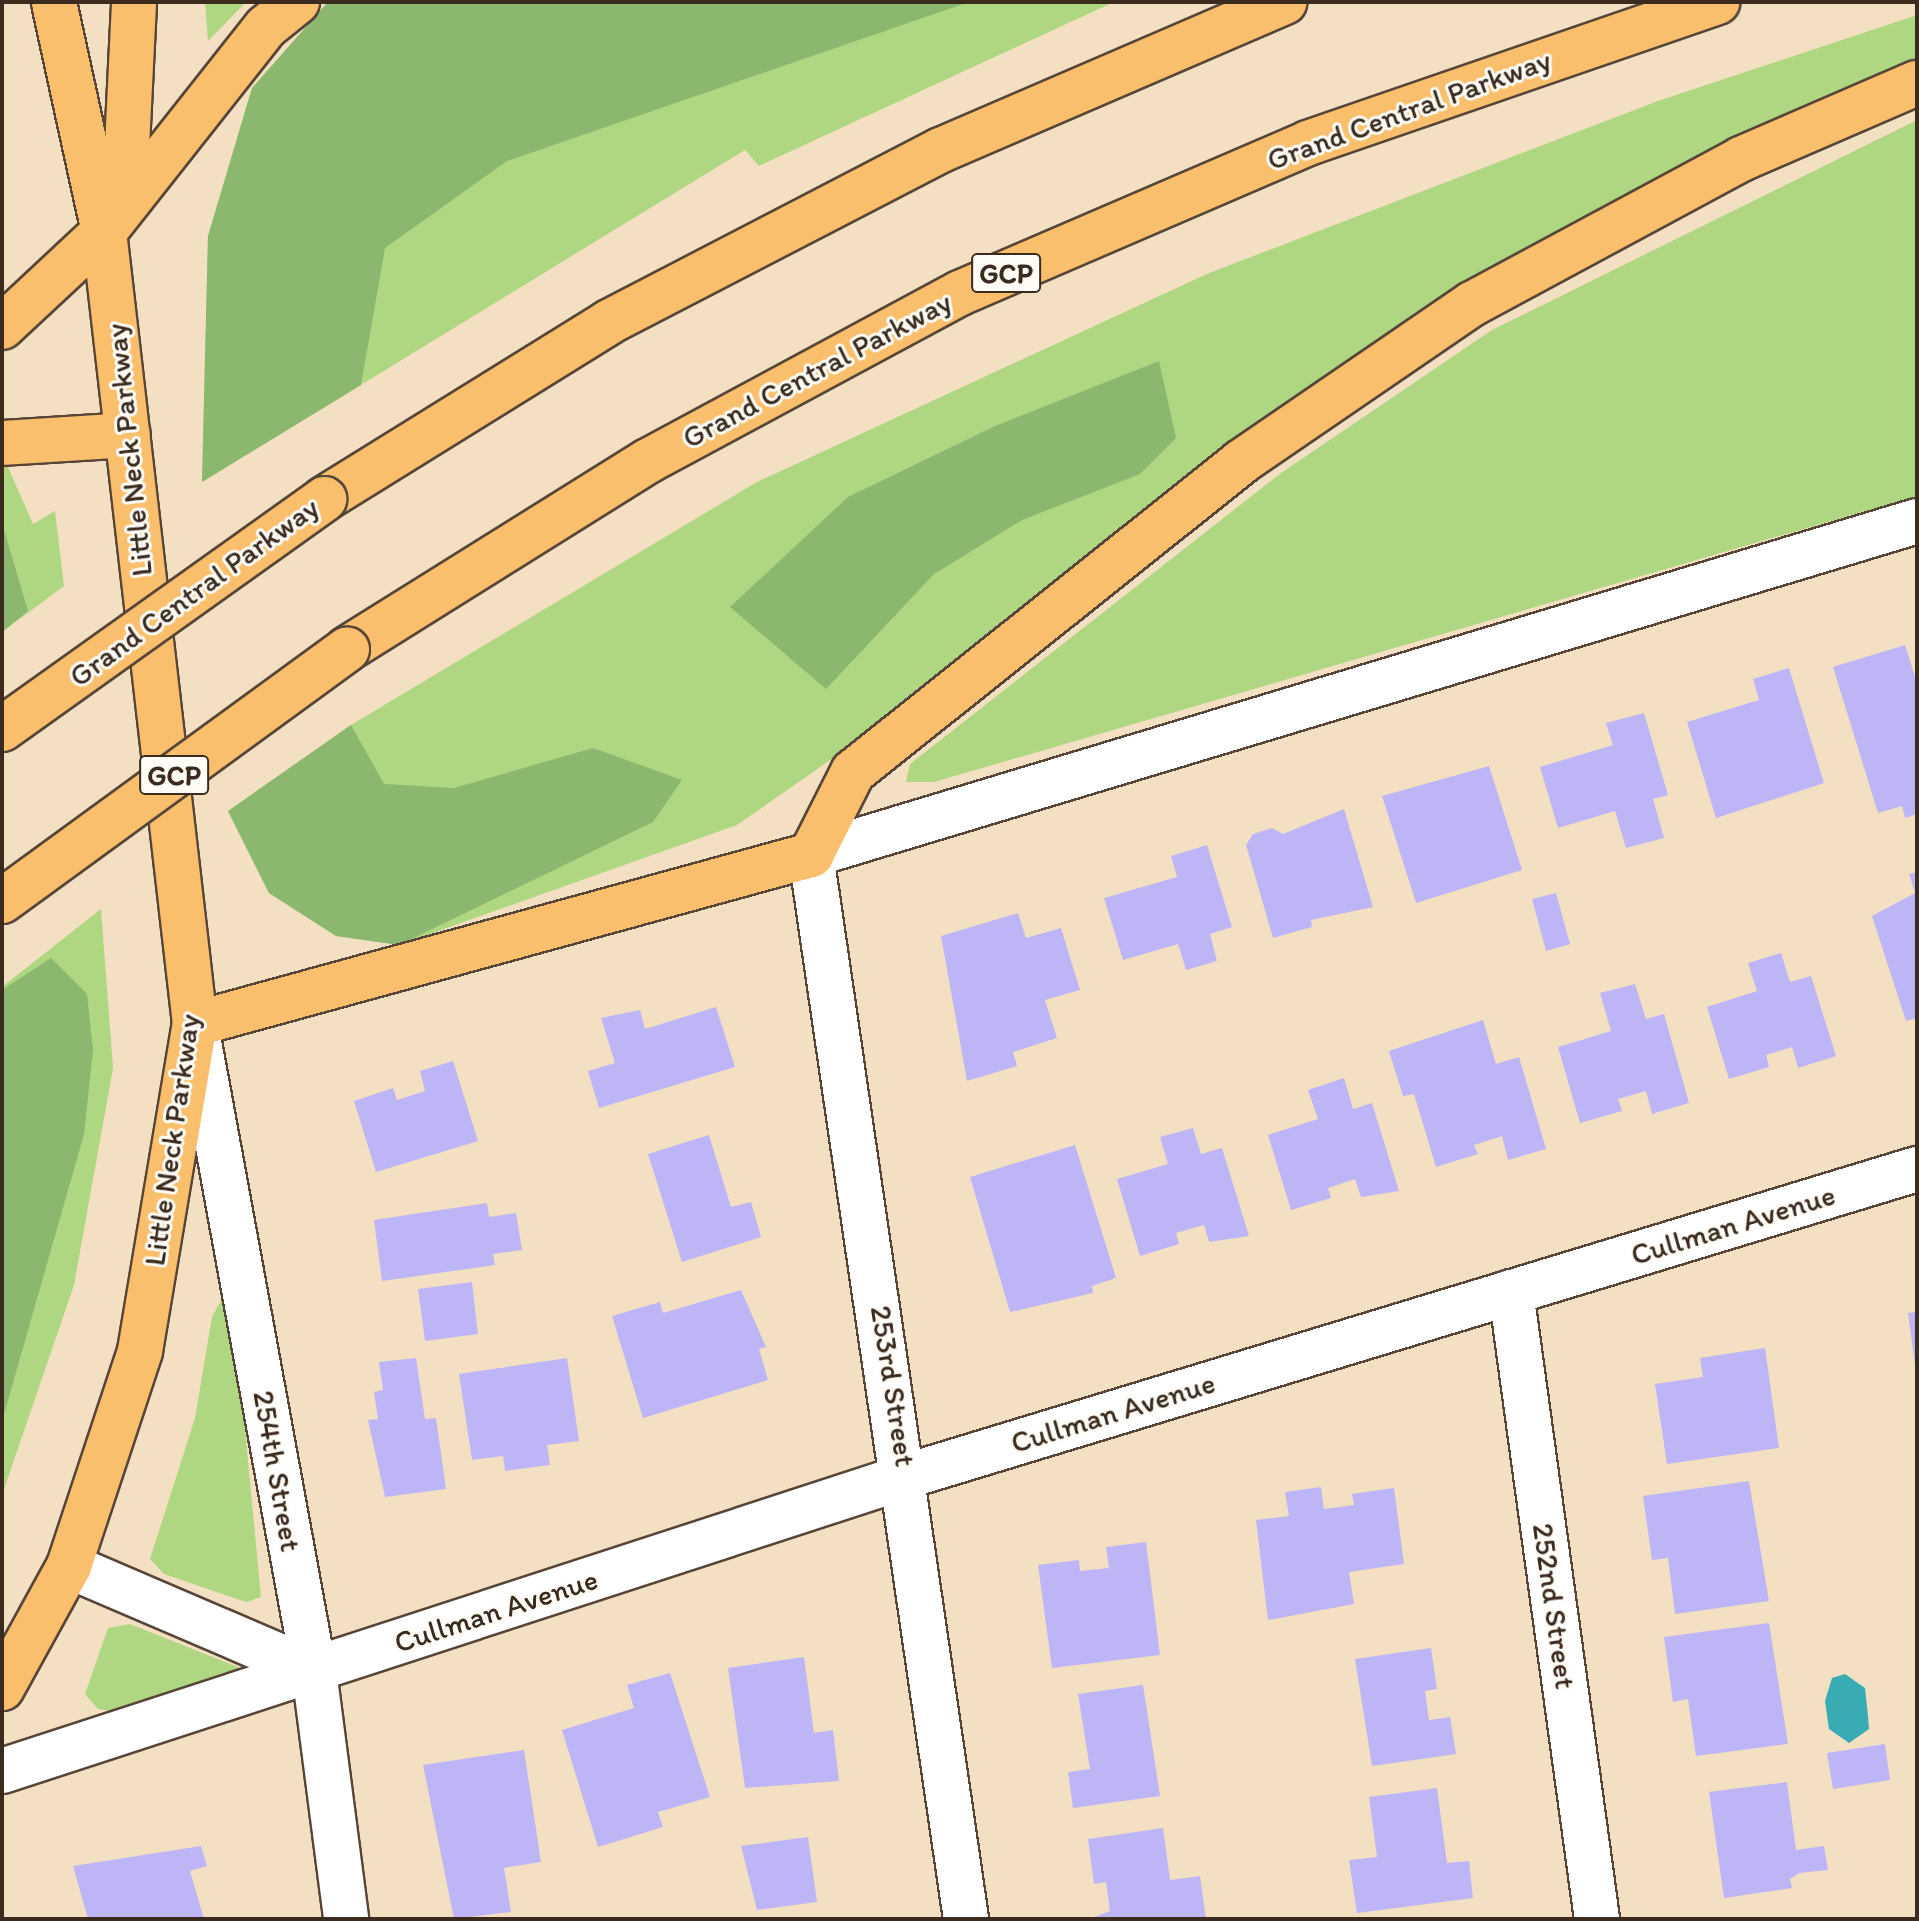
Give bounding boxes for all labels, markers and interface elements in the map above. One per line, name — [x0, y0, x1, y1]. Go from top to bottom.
street label: Grand Central Parkway — [1262, 42, 1556, 178]
road number: GCP — [970, 249, 1042, 297]
street label: Grand Central Parkway — [676, 284, 958, 456]
street label: Little Neck Parkway — [98, 322, 160, 578]
street label: Grand Central Parkway — [62, 489, 326, 695]
road number: GCP — [138, 751, 210, 799]
street label: Little Neck Parkway — [137, 1012, 207, 1268]
street label: Cullman Avenue — [1627, 1177, 1839, 1273]
street label: 253rd Street — [863, 1303, 923, 1469]
street label: Cullman Avenue — [1007, 1365, 1219, 1461]
street label: 254th Street — [245, 1388, 309, 1554]
street label: 252nd Street — [1525, 1521, 1583, 1691]
street label: Cullman Avenue — [391, 1561, 601, 1661]

